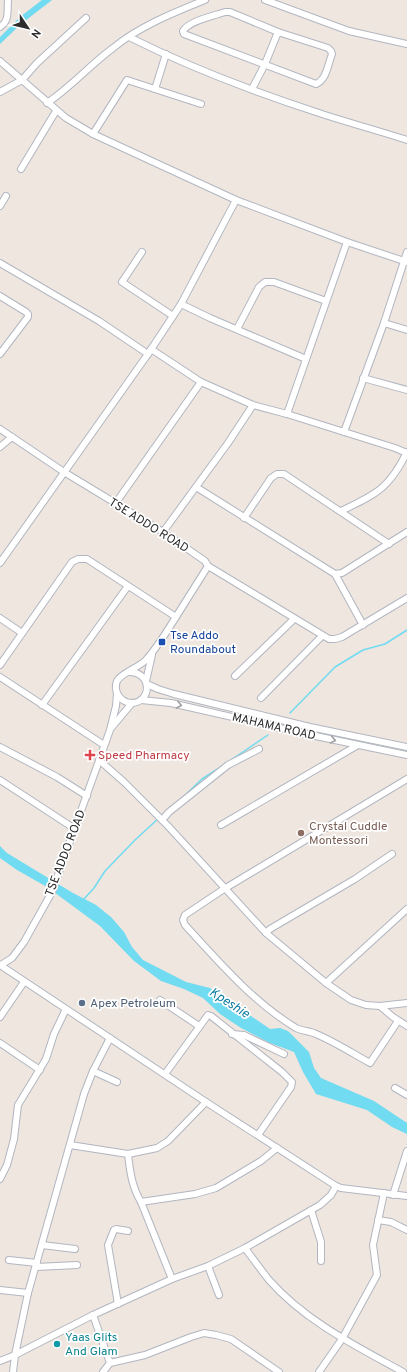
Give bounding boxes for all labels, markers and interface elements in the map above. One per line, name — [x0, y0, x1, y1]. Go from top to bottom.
north arrow — [8, 8, 48, 48]
text: N — [27, 26, 43, 40]
street label: TSE ADDO ROAD — [105, 495, 192, 557]
place label: Tse Addo Roundabout — [170, 628, 236, 658]
marker: Tse Addo Roundabout — [157, 637, 167, 647]
one-way arrow — [176, 700, 182, 708]
street label: MAHAMA ROAD — [230, 710, 317, 744]
one-way arrow — [330, 735, 336, 743]
place label: Speed Pharmacy — [98, 748, 190, 764]
marker: Speed Pharmacy — [85, 750, 95, 760]
street label: TSE ADDO ROAD — [42, 808, 90, 899]
place label: Crystal Cuddle Montessori — [309, 819, 387, 849]
marker: Crystal Cuddle Montessori — [296, 828, 306, 838]
water label: Kpeshie — [206, 985, 252, 1023]
place label: Apex Petroleum — [90, 996, 176, 1012]
marker: Apex Petroleum — [77, 998, 87, 1008]
place label: Yaas Glits And Glam — [65, 1330, 118, 1360]
marker: Yaas Glits And Glam — [52, 1339, 62, 1349]

